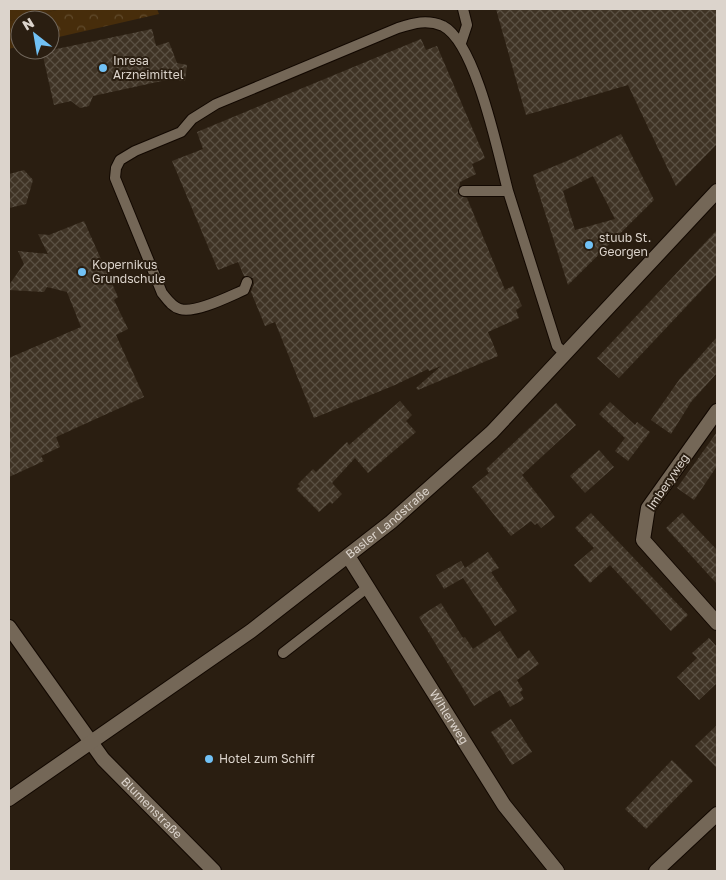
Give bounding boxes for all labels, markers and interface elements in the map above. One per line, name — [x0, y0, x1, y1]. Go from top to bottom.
north arrow — [10, 10, 60, 60]
text: N — [19, 13, 37, 33]
place label: Inresa Arzneimittel — [113, 53, 184, 82]
marker: Inresa Arzneimittel — [97, 62, 109, 74]
place label: stuub St. Georgen — [599, 230, 651, 259]
marker: stuub St. Georgen — [583, 239, 595, 251]
place label: Kopernikus Grundschule — [92, 257, 165, 286]
marker: Kopernikus Grundschule — [76, 266, 88, 278]
street label: Imberyweg — [643, 451, 692, 513]
street label: Basler Landstraße — [342, 483, 432, 562]
street label: Wihlerweg — [427, 687, 472, 747]
place label: Hotel zum Schiff — [219, 751, 315, 766]
marker: Hotel zum Schiff — [203, 753, 215, 765]
street label: Blumenstraße — [118, 774, 186, 842]

